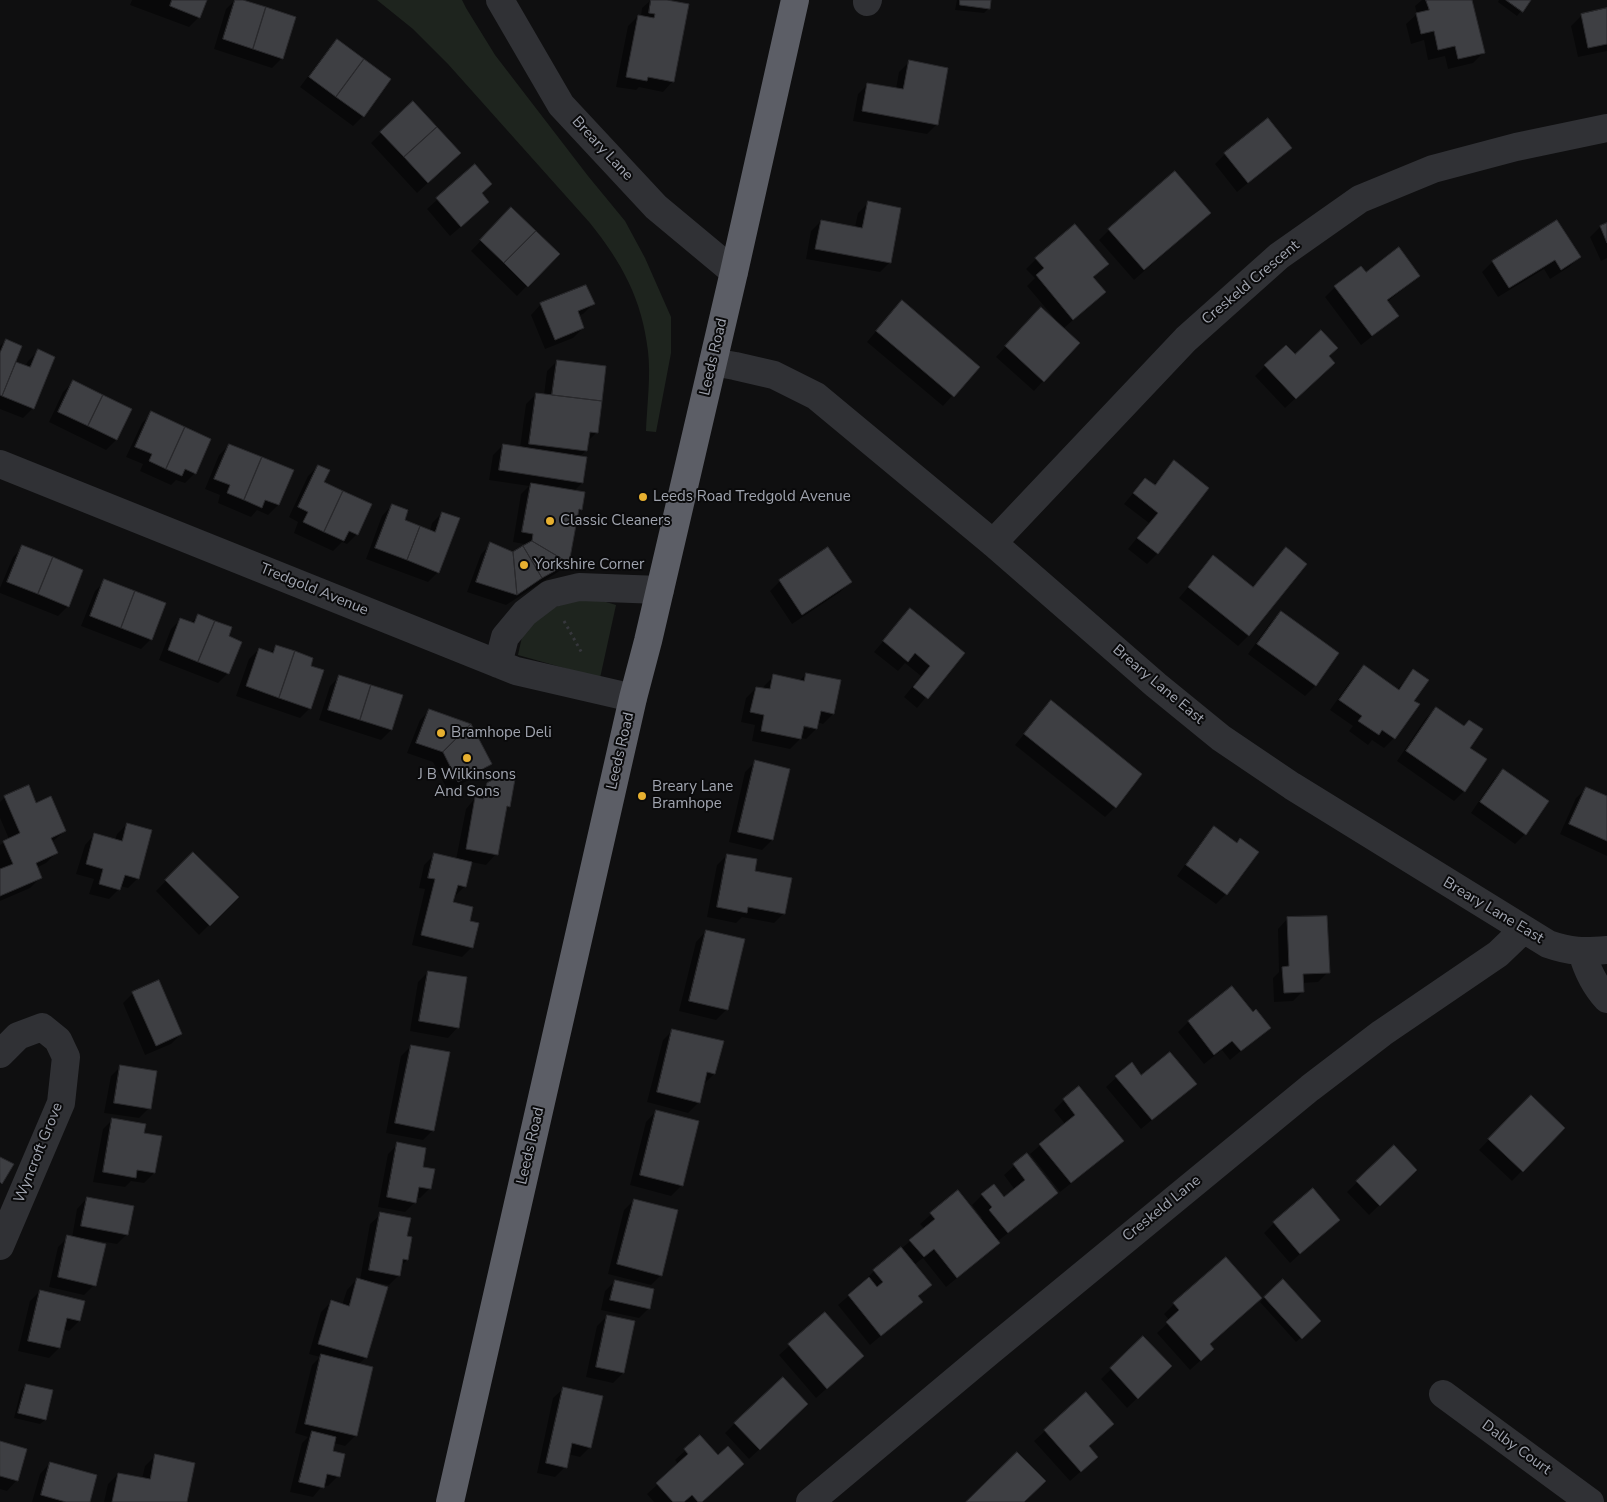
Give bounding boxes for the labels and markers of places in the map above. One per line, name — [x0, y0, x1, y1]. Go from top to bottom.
place label: Leeds Road Tredgold Avenue — [653, 488, 851, 506]
marker: Leeds Road Tredgold Avenue — [637, 491, 649, 503]
place label: Classic Cleaners — [560, 512, 671, 530]
marker: Classic Cleaners — [544, 515, 556, 527]
place label: Yorkshire Corner — [534, 556, 644, 574]
marker: Yorkshire Corner — [518, 559, 530, 571]
place label: Bramhope Deli — [451, 724, 552, 742]
marker: Bramhope Deli — [435, 727, 447, 739]
marker: J B Wilkinsons And Sons — [461, 752, 473, 764]
place label: J B Wilkinsons And Sons — [418, 766, 516, 801]
place label: Breary Lane Bramhope — [652, 778, 733, 813]
marker: Breary Lane Bramhope — [636, 790, 648, 802]

